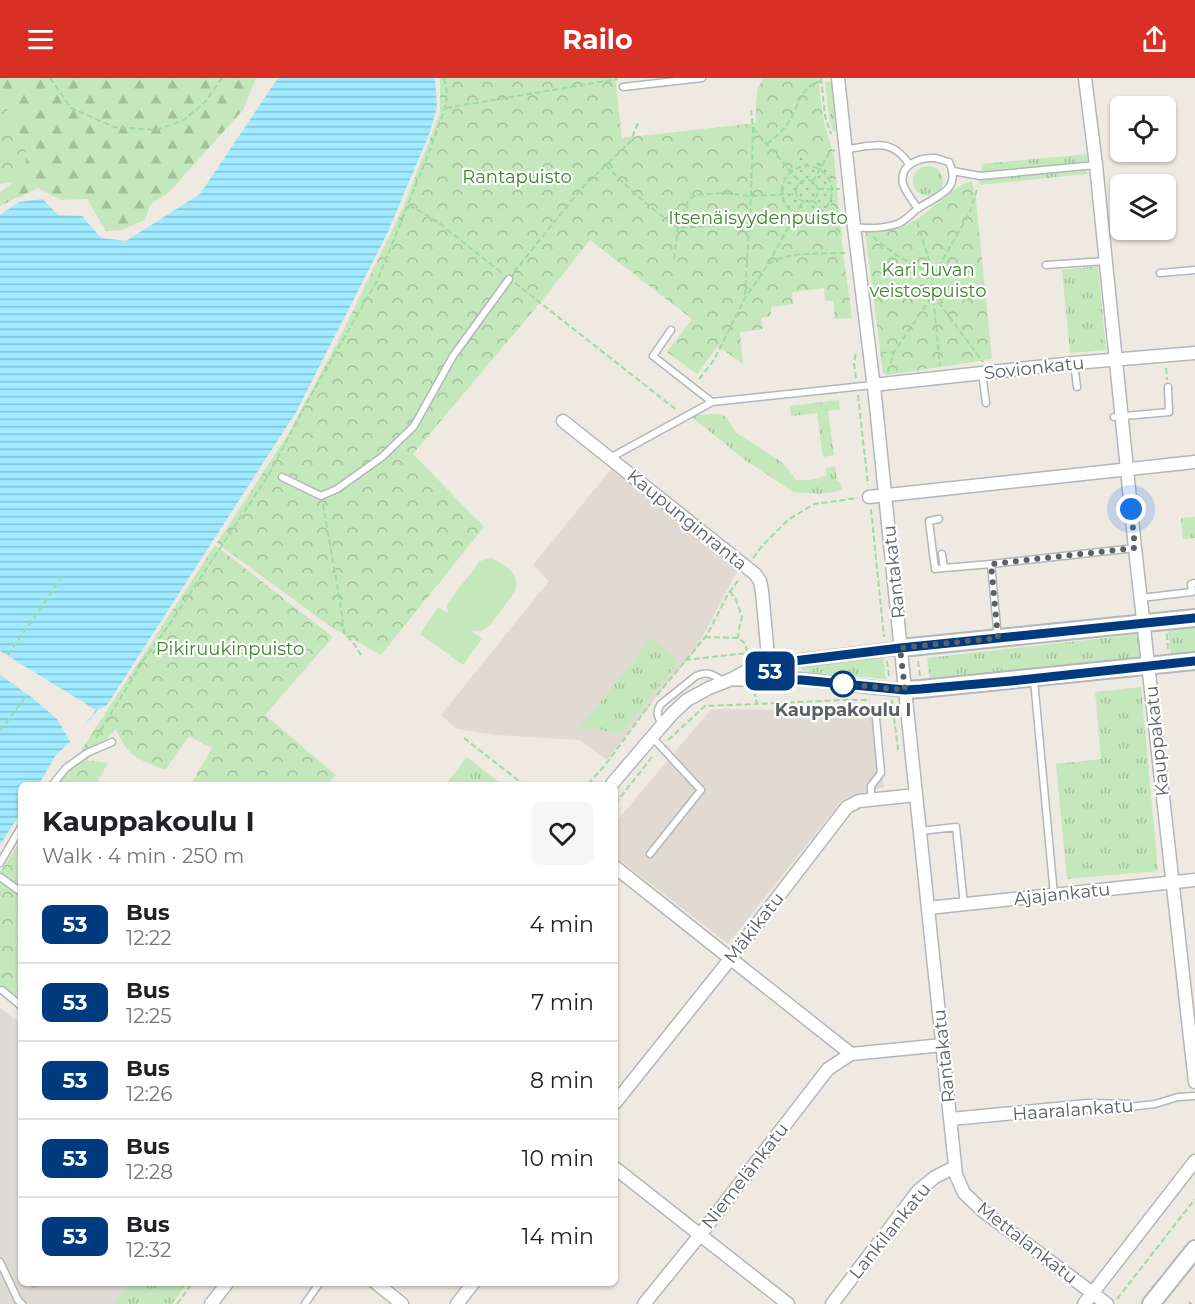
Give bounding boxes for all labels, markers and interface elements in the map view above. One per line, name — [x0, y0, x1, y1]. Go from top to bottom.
icon: menu — [24, 23, 57, 56]
text: Railo — [562, 23, 633, 56]
icon: share — [1138, 23, 1171, 56]
map controls — [1110, 96, 1176, 240]
button: locate — [1110, 96, 1176, 162]
park label: Rantapuisto — [462, 166, 572, 188]
button: layers — [1110, 174, 1176, 240]
park label: Itsenäisyydenpuisto — [668, 207, 848, 229]
park label: Kari Juvan veistospuisto — [869, 259, 987, 302]
street label: Sovionkatu — [983, 352, 1085, 384]
street label: Kaupunginranta — [623, 465, 751, 575]
your location — [1116, 494, 1146, 524]
street label: Rantakatu — [878, 524, 910, 620]
park label: Pikiruukinpuisto — [156, 638, 304, 660]
line badge: 53 — [743, 652, 797, 690]
text: 53 — [758, 659, 782, 684]
marker: Kauppakoulu I — [830, 671, 856, 697]
street label: Kauppakatu — [1140, 685, 1174, 797]
place label: Kauppakoulu I — [775, 699, 911, 721]
button: heart — [531, 802, 594, 865]
text: Kauppakoulu I — [42, 804, 255, 838]
text: Walk · 4 min · 250 m — [42, 844, 244, 868]
street label: Ajajankatu — [1013, 878, 1111, 910]
street label: Mäkikatu — [719, 888, 789, 968]
text: Bus — [126, 899, 170, 926]
text: 4 min — [530, 911, 594, 938]
text: 53 — [63, 912, 87, 937]
text: 12:22 — [126, 926, 172, 950]
text: Bus — [126, 977, 170, 1004]
text: 7 min — [531, 989, 594, 1016]
text: 53 — [63, 990, 87, 1015]
text: 12:25 — [126, 1004, 172, 1028]
street label: Rantakatu — [928, 1008, 960, 1104]
text: Bus — [126, 1055, 170, 1082]
text: 8 min — [530, 1067, 594, 1094]
text: 53 — [63, 1068, 87, 1093]
text: 12:26 — [126, 1082, 172, 1106]
street label: Haaralankatu — [1012, 1095, 1134, 1125]
street label: Niemelänkatu — [697, 1119, 793, 1233]
text: Bus — [126, 1133, 170, 1160]
text: 10 min — [522, 1145, 594, 1172]
text: 53 — [63, 1146, 87, 1171]
text: 12:28 — [126, 1160, 173, 1184]
street label: Lankilankatu — [845, 1179, 935, 1283]
street label: Mettalankatu — [973, 1197, 1081, 1289]
text: Bus — [126, 1211, 170, 1238]
text: 14 min — [522, 1223, 594, 1250]
text: 53 — [63, 1224, 87, 1249]
text: 12:32 — [126, 1238, 171, 1262]

